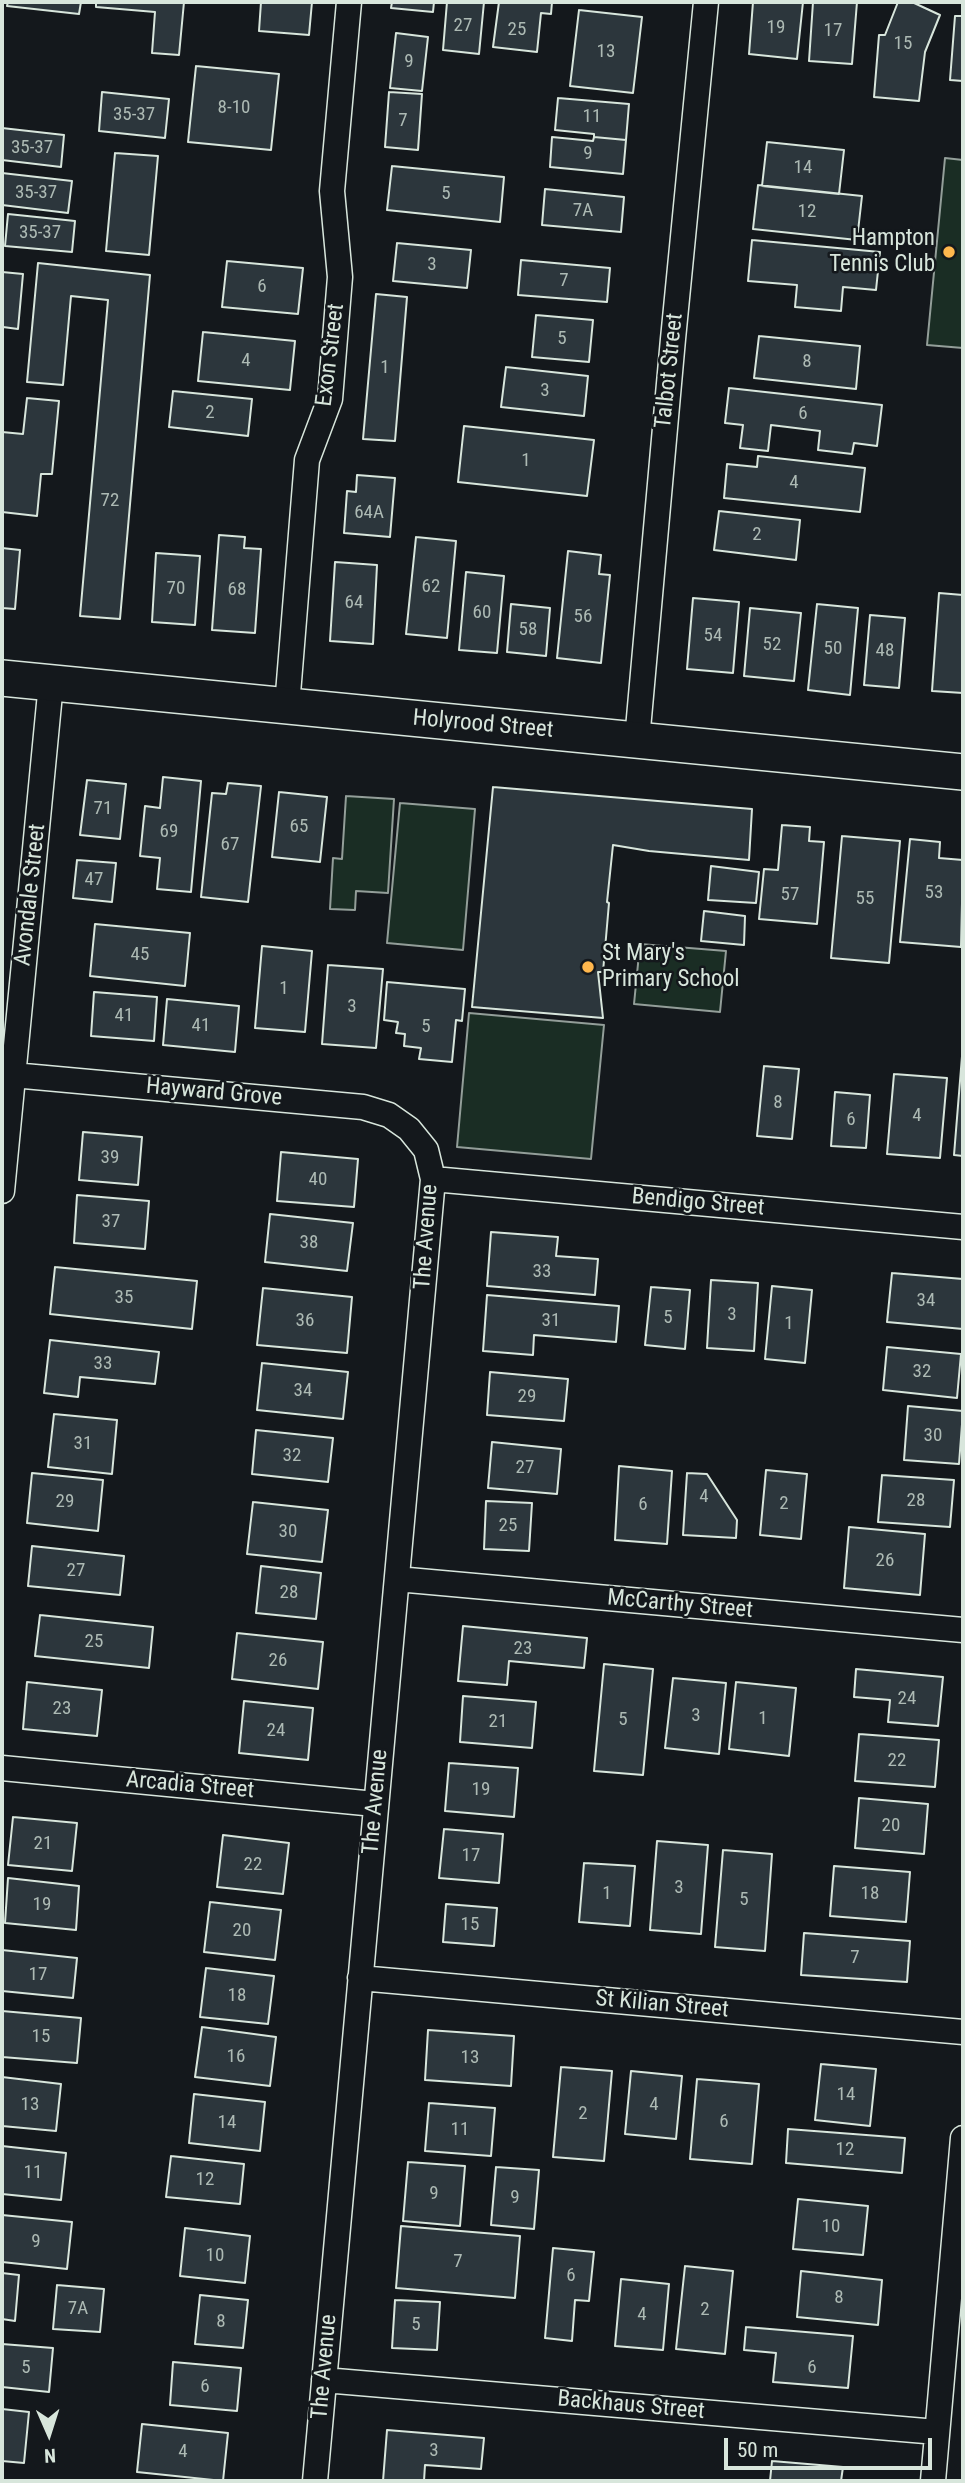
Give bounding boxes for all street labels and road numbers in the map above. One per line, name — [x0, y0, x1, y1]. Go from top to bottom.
street label: Exon Street — [311, 302, 351, 408]
street label: Talbot Street — [650, 312, 690, 430]
street label: Holyrood Street — [412, 705, 554, 745]
street label: Avondale Street — [10, 823, 52, 967]
street label: Hayward Grove — [145, 1073, 283, 1113]
street label: The Avenue — [410, 1183, 444, 1291]
street label: Bendigo Street — [630, 1183, 766, 1223]
street label: McCarthy Street — [606, 1585, 754, 1625]
street label: The Avenue — [358, 1748, 394, 1856]
street label: Arcadia Street — [125, 1767, 255, 1805]
street label: St Kilian Street — [594, 1985, 730, 2025]
street label: The Avenue — [307, 2313, 343, 2421]
street label: Backhaus Street — [556, 2386, 706, 2426]

